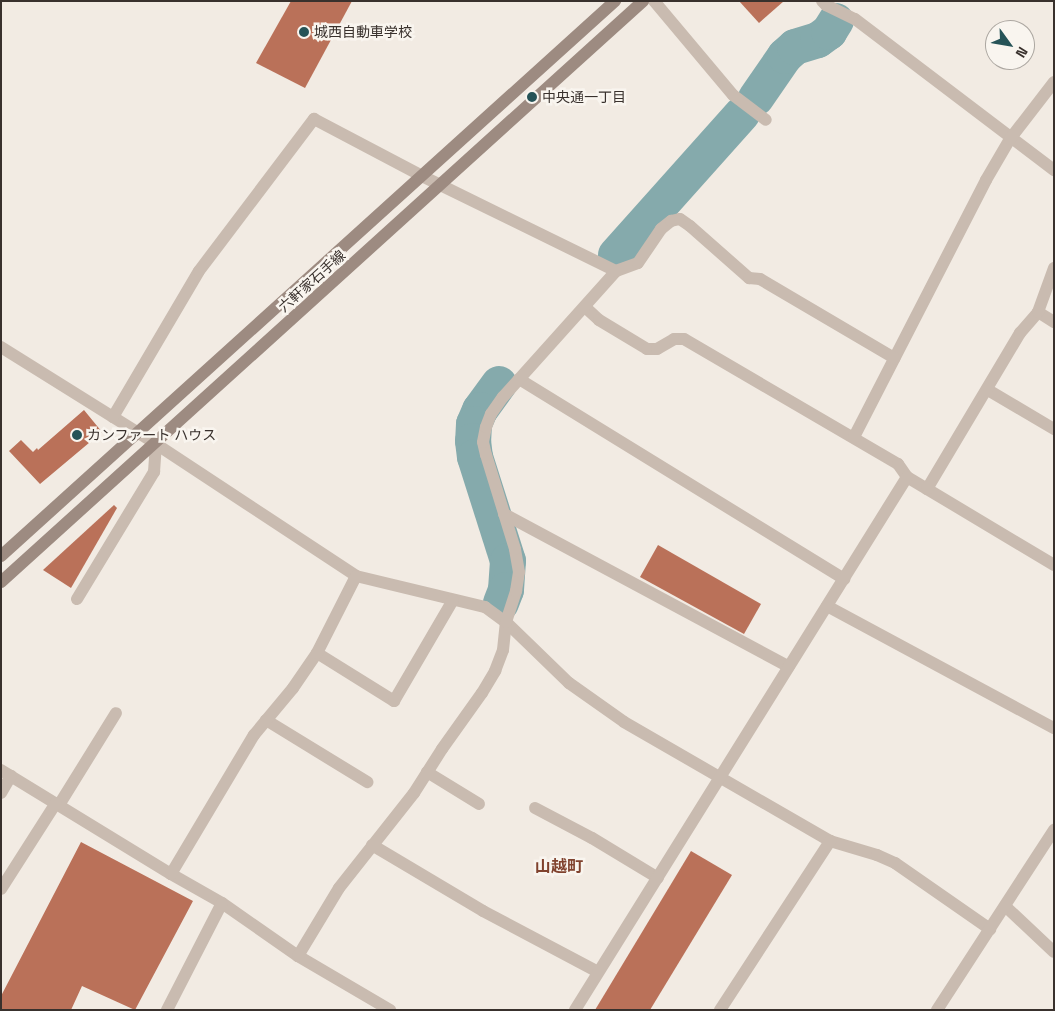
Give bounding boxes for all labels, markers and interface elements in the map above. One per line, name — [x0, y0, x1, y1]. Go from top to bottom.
north arrow — [985, 20, 1035, 70]
place label: 城西自動車学校 — [314, 24, 412, 40]
marker: 城西自動車学校 — [298, 26, 310, 38]
text: N — [1012, 44, 1032, 61]
place label: 中央通一丁目 — [542, 89, 626, 105]
marker: 中央通一丁目 — [526, 91, 538, 103]
street label: 六軒家石手線 — [275, 247, 349, 315]
place label: カンファート ハウス — [87, 427, 217, 443]
marker: カンファート ハウス — [71, 429, 83, 441]
district label: 山越町 — [535, 857, 583, 877]

